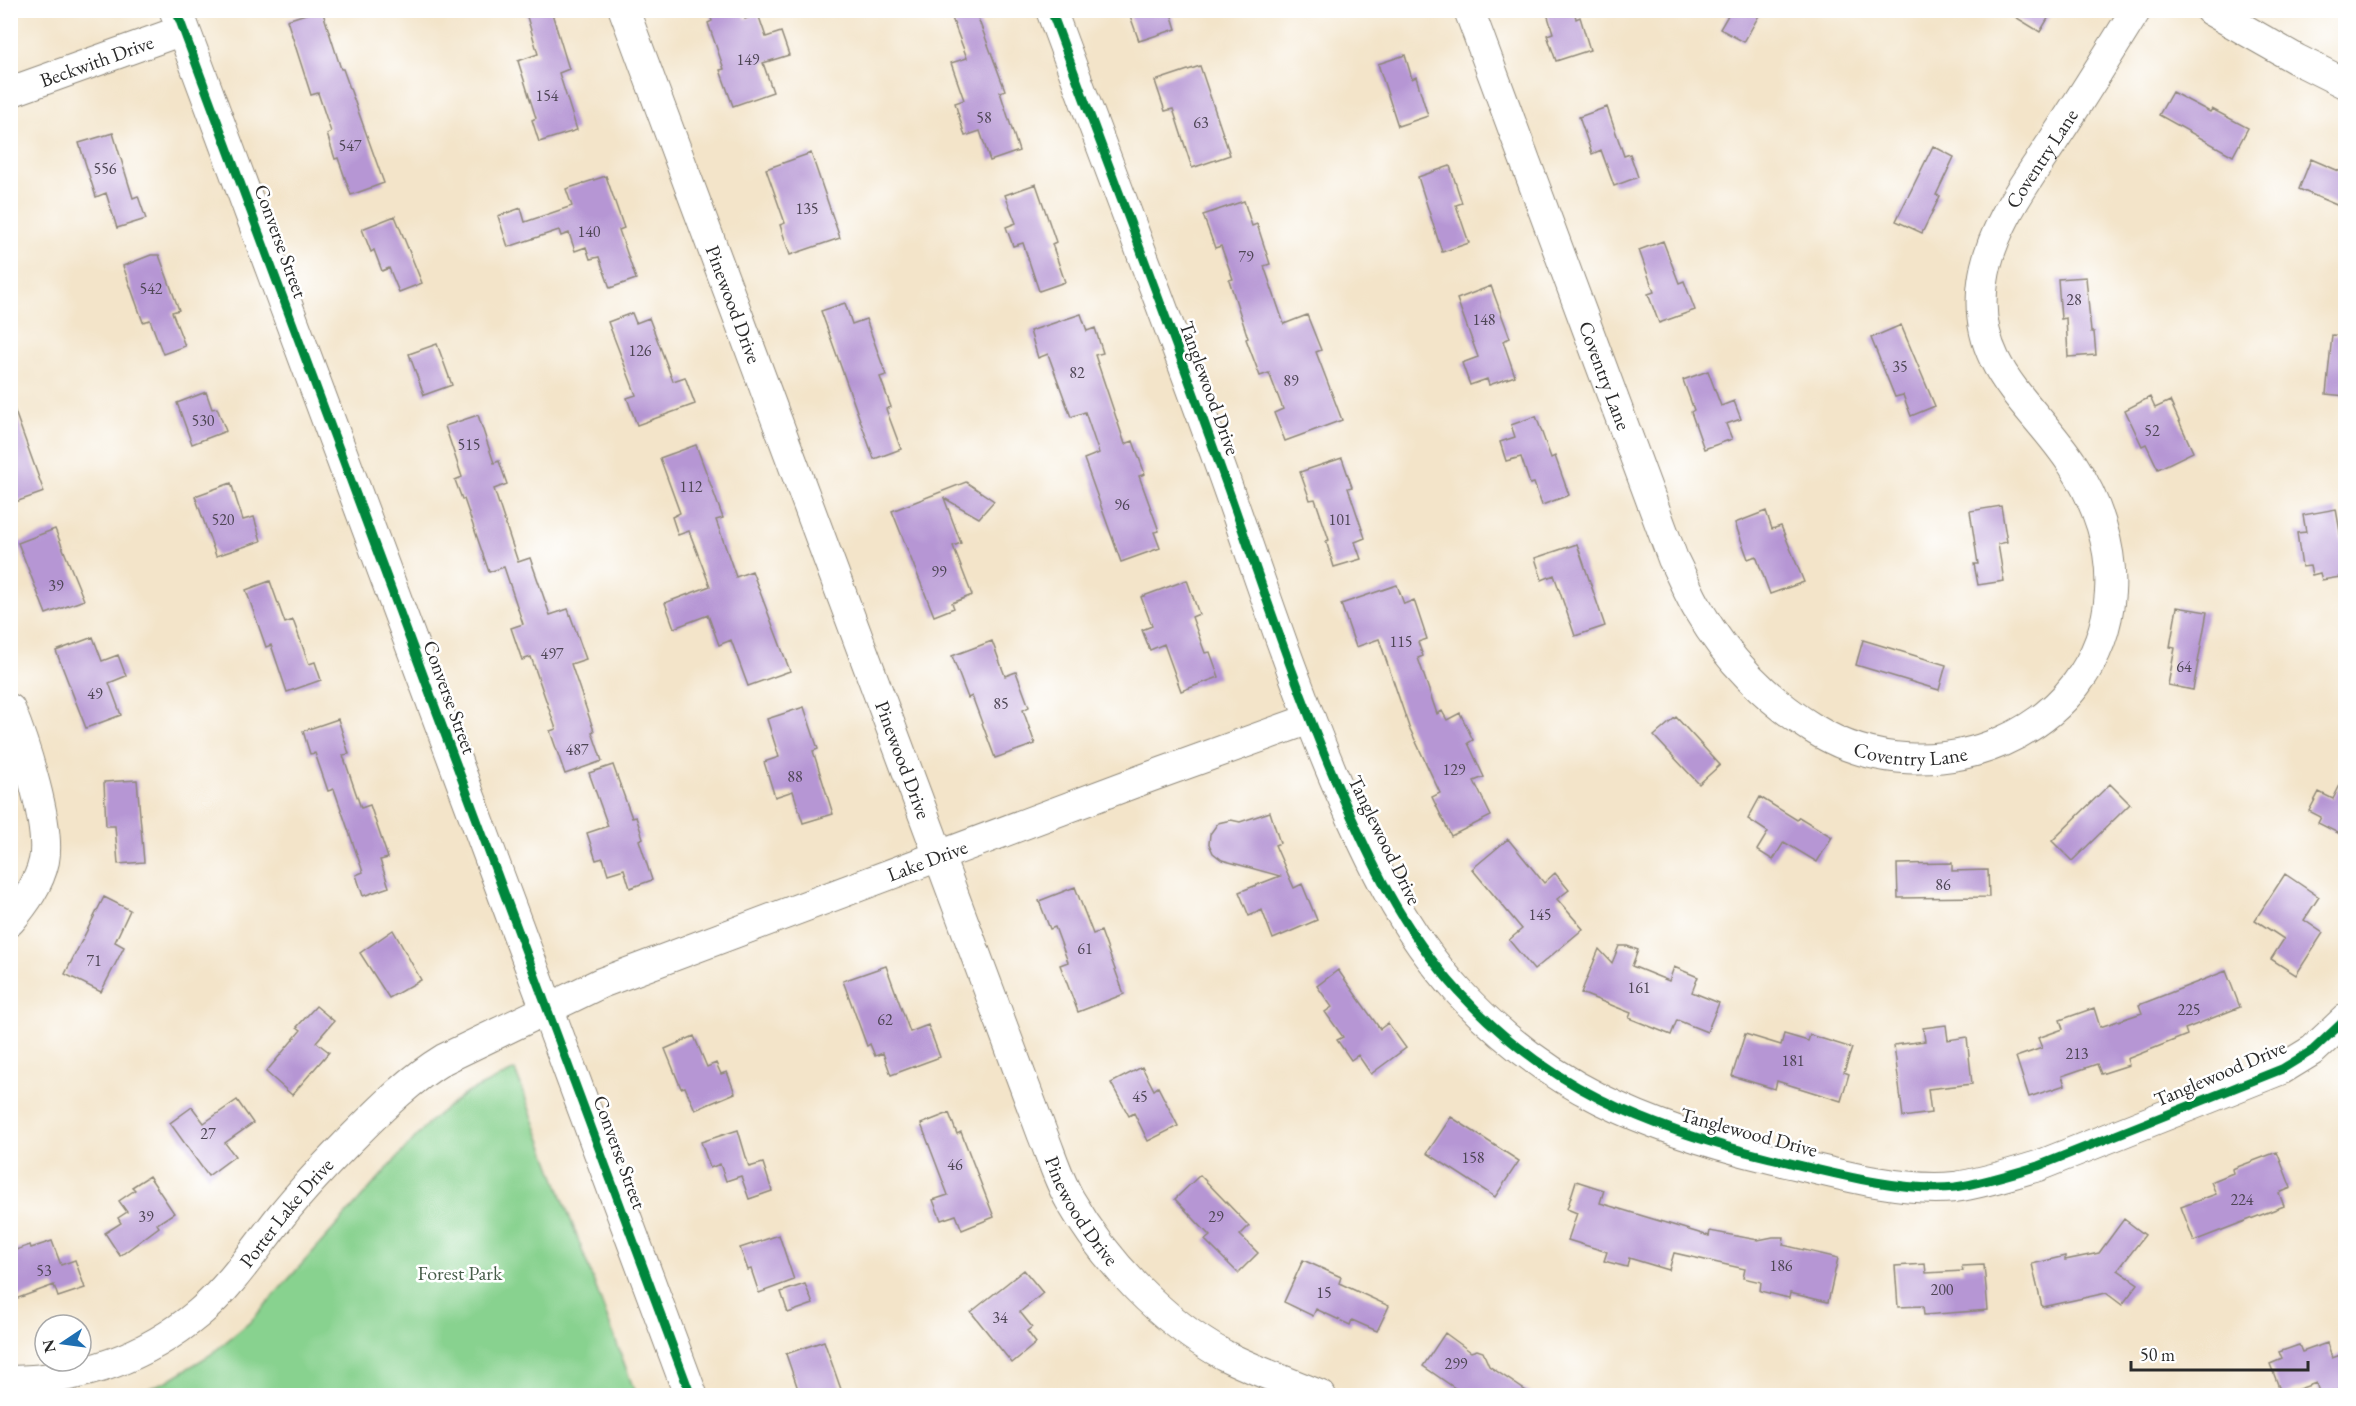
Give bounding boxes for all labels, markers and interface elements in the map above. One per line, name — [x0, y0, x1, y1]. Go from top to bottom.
street label: Beckwith Drive — [36, 29, 157, 93]
house number: 149 — [736, 49, 760, 70]
house number: 154 — [535, 85, 559, 106]
street label: Coventry Lane — [2000, 103, 2084, 213]
house number: 58 — [976, 107, 992, 128]
house number: 63 — [1193, 112, 1209, 133]
house number: 547 — [338, 135, 362, 156]
house number: 556 — [93, 158, 117, 179]
street label: Converse Street — [248, 181, 314, 302]
house number: 135 — [795, 198, 819, 219]
house number: 140 — [577, 221, 601, 242]
street label: Pinewood Drive — [700, 242, 767, 367]
house number: 79 — [1238, 246, 1254, 267]
house number: 542 — [139, 278, 163, 299]
house number: 28 — [2066, 289, 2082, 310]
house number: 148 — [1472, 309, 1496, 330]
street label: Tanglewood Drive — [1174, 317, 1246, 459]
street label: Coventry Lane — [1573, 318, 1637, 434]
house number: 126 — [628, 340, 652, 361]
house number: 35 — [1892, 356, 1908, 377]
house number: 82 — [1069, 362, 1085, 383]
house number: 89 — [1283, 370, 1299, 391]
house number: 530 — [191, 410, 215, 431]
house number: 52 — [2144, 420, 2160, 441]
house number: 515 — [457, 434, 481, 455]
house number: 112 — [679, 476, 703, 497]
house number: 96 — [1114, 494, 1130, 515]
house number: 520 — [211, 509, 235, 530]
house number: 101 — [1328, 509, 1352, 530]
house number: 99 — [931, 561, 947, 582]
house number: 39 — [48, 575, 64, 596]
house number: 115 — [1389, 631, 1413, 652]
street label: Converse Street — [417, 637, 483, 758]
house number: 497 — [540, 643, 564, 664]
house number: 64 — [2176, 656, 2192, 677]
house number: 49 — [87, 683, 103, 704]
house number: 85 — [993, 693, 1009, 714]
street label: Pinewood Drive — [869, 697, 937, 823]
street label: Coventry Lane — [1851, 736, 1970, 772]
house number: 487 — [565, 739, 589, 760]
house number: 129 — [1442, 759, 1466, 780]
house number: 88 — [787, 766, 803, 787]
street label: Tanglewood Drive — [1342, 771, 1428, 909]
street label: Lake Drive — [883, 834, 971, 887]
house number: 86 — [1935, 874, 1951, 895]
house number: 145 — [1528, 904, 1552, 925]
house number: 61 — [1077, 938, 1093, 959]
house number: 71 — [86, 950, 102, 971]
house number: 161 — [1627, 977, 1651, 998]
house number: 225 — [2177, 999, 2201, 1020]
house number: 62 — [877, 1009, 893, 1030]
street label: Tanglewood Drive — [2150, 1033, 2290, 1113]
house number: 213 — [2065, 1043, 2089, 1064]
house number: 181 — [1781, 1050, 1805, 1071]
house number: 45 — [1132, 1086, 1148, 1107]
street label: Converse Street — [587, 1092, 653, 1213]
street label: Tanglewood Drive — [1678, 1101, 1821, 1163]
house number: 27 — [200, 1123, 216, 1144]
house number: 158 — [1461, 1147, 1485, 1168]
street label: Porter Lake Drive — [233, 1152, 339, 1273]
street label: Pinewood Drive — [1039, 1152, 1125, 1271]
house number: 46 — [947, 1154, 963, 1175]
house number: 224 — [2230, 1189, 2254, 1210]
house number: 39 — [138, 1206, 154, 1227]
house number: 29 — [1208, 1206, 1224, 1227]
house number: 186 — [1769, 1255, 1793, 1276]
house number: 53 — [36, 1260, 52, 1281]
park label: Forest Park — [418, 1260, 503, 1286]
house number: 200 — [1930, 1279, 1954, 1300]
house number: 15 — [1316, 1282, 1332, 1303]
house number: 34 — [992, 1307, 1008, 1328]
north arrow — [33, 1313, 93, 1373]
scale bar — [2131, 1334, 2308, 1372]
text: N — [37, 1338, 61, 1355]
text: 50 m — [2140, 1343, 2175, 1366]
house number: 299 — [1444, 1353, 1468, 1374]

